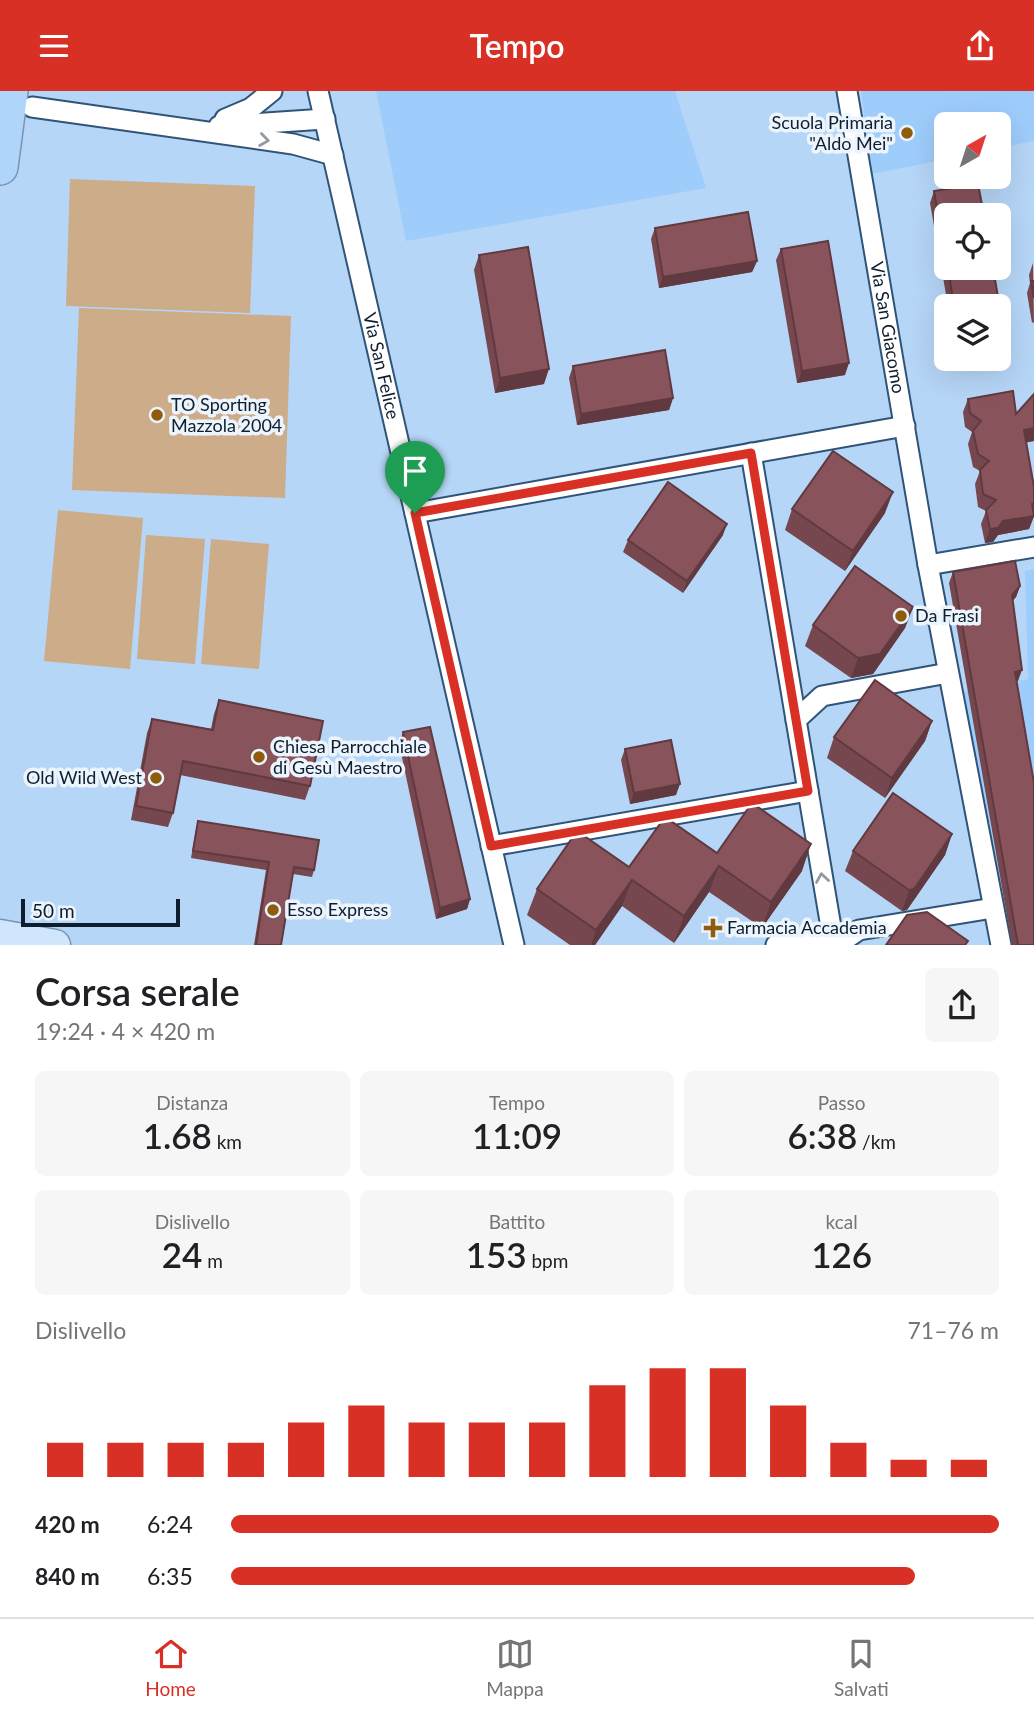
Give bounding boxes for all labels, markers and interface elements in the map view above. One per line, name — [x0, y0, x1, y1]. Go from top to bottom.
text: Tempo — [469, 26, 565, 65]
icon: menu — [35, 27, 73, 65]
icon: share — [961, 27, 999, 65]
place label: Scuola Primaria "Aldo Mei" — [772, 111, 893, 154]
north arrow — [934, 112, 1012, 189]
map controls — [934, 112, 1011, 371]
marker: Scuola Primaria "Aldo Mei" — [899, 125, 915, 141]
one-way arrow — [258, 133, 270, 148]
button: locate — [934, 203, 1011, 280]
street label: Via San Giacomo — [866, 260, 910, 395]
button: layers — [934, 294, 1011, 371]
street label: Via San Felice — [359, 310, 405, 421]
place label: TO Sporting Mazzola 2004 — [171, 393, 282, 436]
marker: TO Sporting Mazzola 2004 — [149, 407, 165, 423]
pin — [385, 441, 445, 513]
icon: arrive — [396, 452, 434, 490]
place label: Da Frasi — [915, 604, 979, 626]
marker: Da Frasi — [893, 608, 909, 624]
place label: Chiesa Parrocchiale di Gesù Maestro — [273, 735, 427, 778]
marker: Chiesa Parrocchiale di Gesù Maestro — [251, 749, 267, 765]
place label: Old Wild West — [26, 766, 143, 788]
marker: Old Wild West — [148, 770, 164, 786]
one-way arrow — [815, 872, 830, 884]
scale bar — [21, 896, 180, 928]
place label: Esso Express — [287, 898, 389, 920]
text: 50 m — [32, 899, 75, 922]
marker: Esso Express — [265, 902, 281, 918]
place label: Farmacia Accademia — [727, 916, 887, 938]
marker: Farmacia Accademia — [705, 920, 721, 936]
text: Corsa serale — [35, 968, 240, 1014]
button: share — [925, 968, 999, 1042]
text: 19:24 · 4 × 420 m — [35, 1017, 215, 1045]
text: Distanza — [156, 1091, 228, 1114]
text: Tempo — [489, 1091, 545, 1114]
text: Passo — [818, 1091, 866, 1114]
text: 1.68 — [143, 1114, 212, 1156]
text: 11:09 — [472, 1114, 562, 1156]
text: 6:38 — [787, 1114, 857, 1156]
text: km — [212, 1130, 242, 1153]
text: /km — [857, 1130, 896, 1153]
text: Dislivello — [155, 1210, 230, 1233]
text: Battito — [489, 1210, 545, 1233]
text: kcal — [826, 1210, 858, 1233]
text: 24 — [162, 1233, 202, 1275]
text: 153 — [466, 1233, 527, 1275]
text: 126 — [811, 1233, 872, 1275]
text: m — [202, 1249, 223, 1272]
text: bpm — [527, 1249, 568, 1272]
text: Dislivello — [35, 1316, 126, 1344]
text: 71–76 m — [907, 1316, 999, 1344]
text: 420 m — [35, 1510, 100, 1538]
text: 6:24 — [147, 1510, 193, 1538]
text: 840 m — [35, 1562, 100, 1590]
text: 6:35 — [147, 1562, 193, 1590]
tab: Home — [145, 1635, 196, 1700]
tab: Mappa — [486, 1635, 544, 1700]
tab: Salvati — [834, 1635, 889, 1700]

